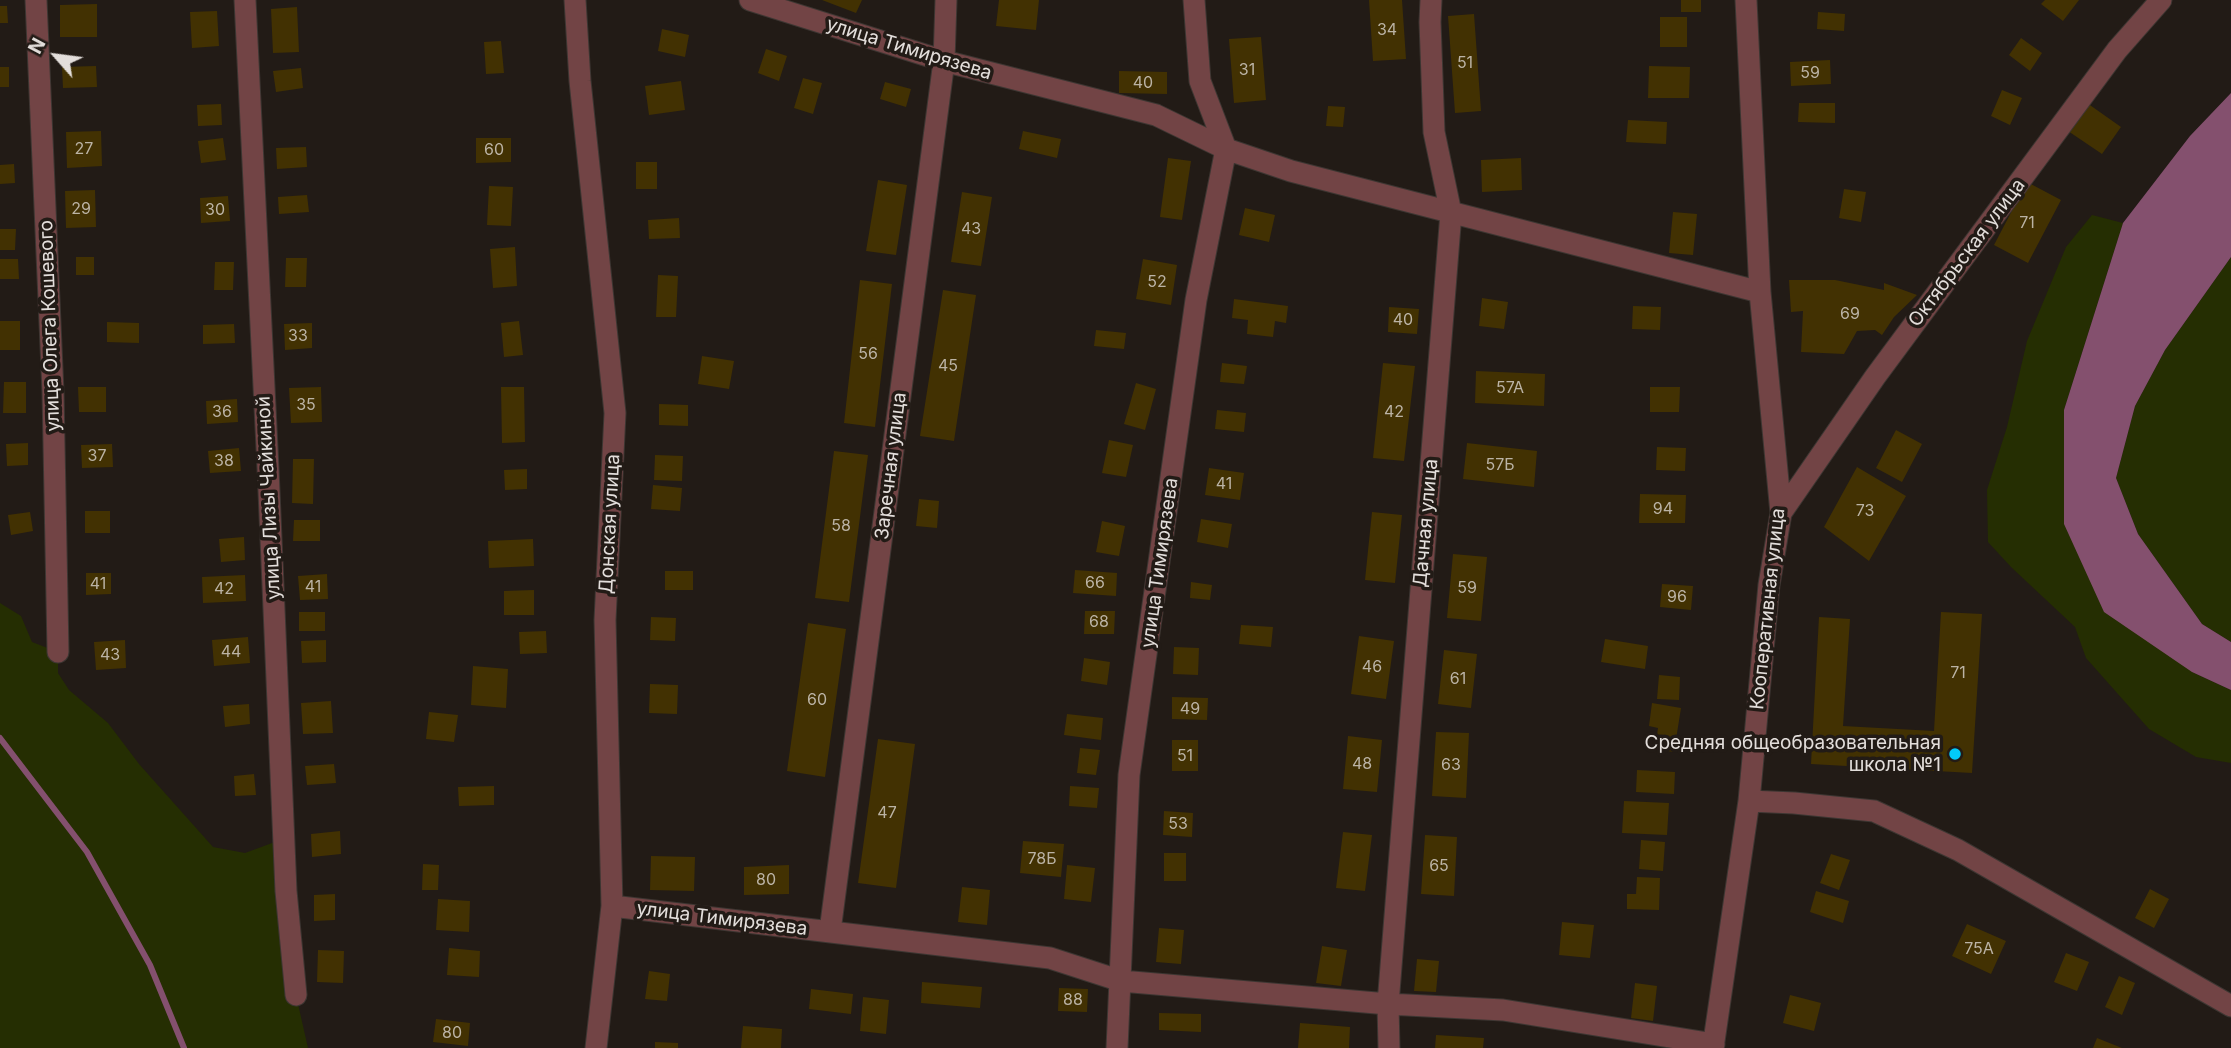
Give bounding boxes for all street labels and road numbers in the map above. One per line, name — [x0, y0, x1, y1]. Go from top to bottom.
street label: улица Тимирязева — [824, 13, 994, 85]
street label: Октябрьская улица — [1904, 175, 2030, 331]
street label: улица Олега Кошевого — [35, 220, 65, 432]
street label: Заречная улица — [871, 391, 911, 541]
street label: улица Лизы Чайкиной — [252, 395, 286, 601]
street label: Донская улица — [595, 454, 625, 594]
street label: Дачная улица — [1409, 458, 1443, 588]
street label: улица Тимирязева — [1137, 476, 1183, 650]
street label: Кооперативная улица — [1746, 507, 1790, 711]
street label: улица Тимирязева — [635, 897, 809, 941]

